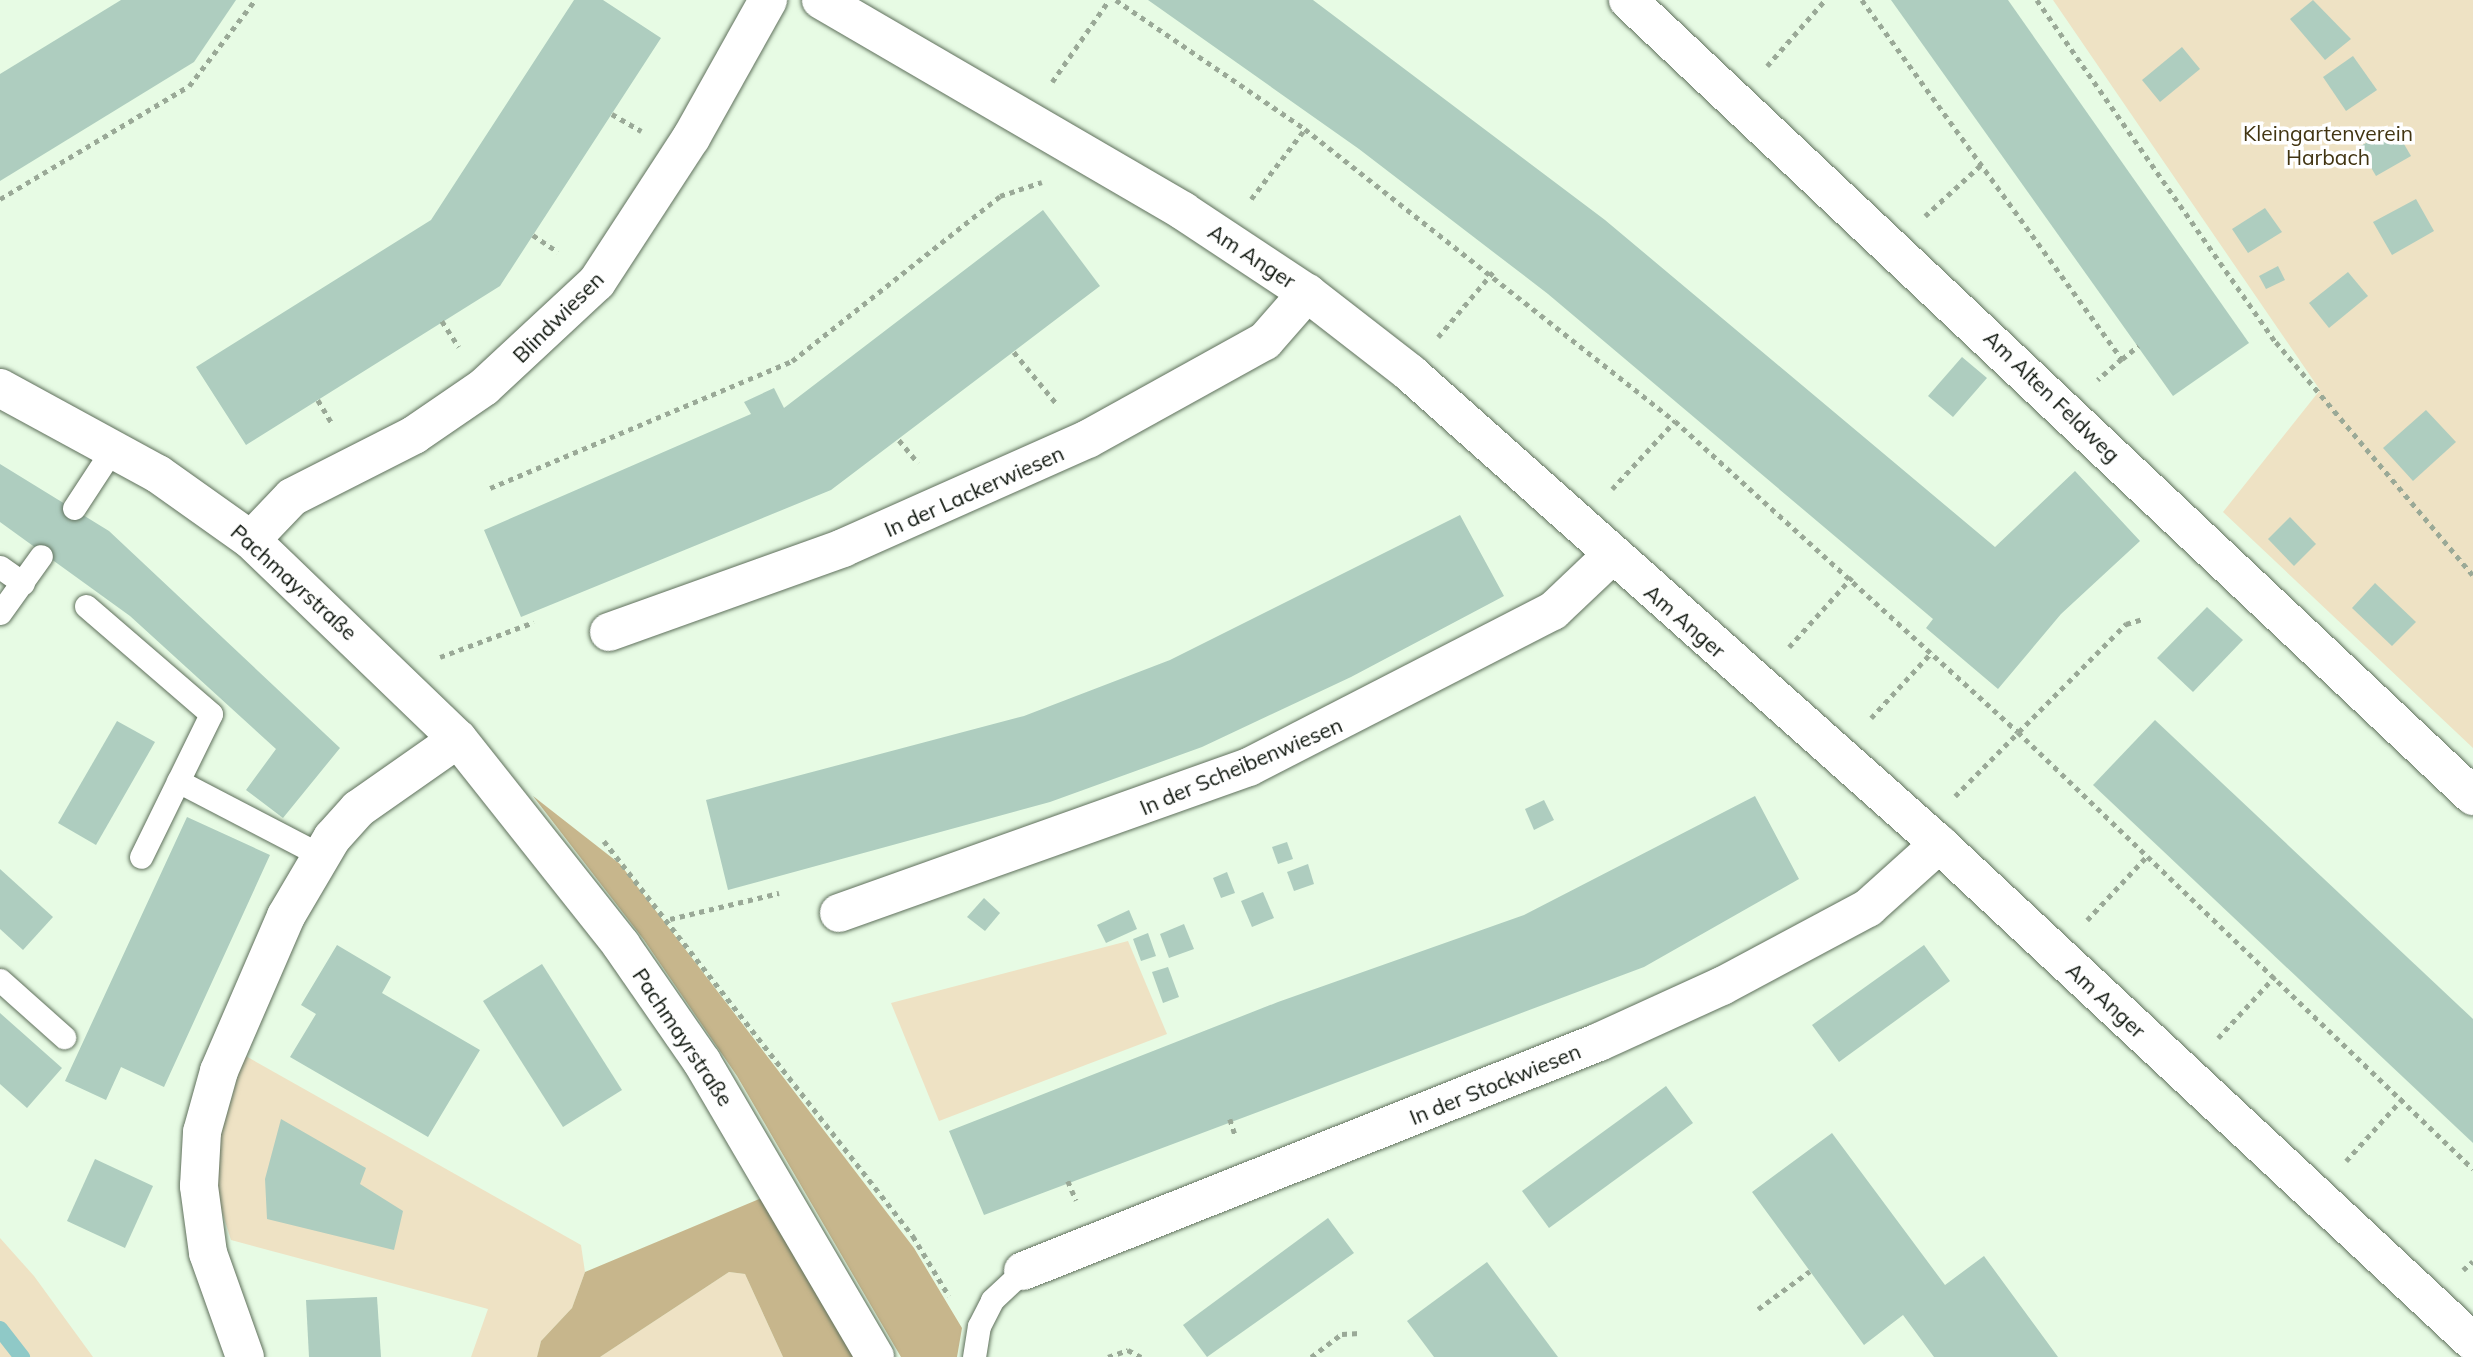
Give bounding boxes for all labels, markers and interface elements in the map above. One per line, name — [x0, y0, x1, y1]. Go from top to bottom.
park label: Kleingartenverein Harbach — [2243, 120, 2413, 170]
street label: Am Anger — [1204, 219, 1300, 293]
street label: Blindwiesen — [507, 266, 609, 368]
street label: Am Alten Feldweg — [1979, 325, 2125, 467]
street label: In der Lackerwiesen — [880, 440, 1068, 542]
street label: Pachmayrstraße — [226, 519, 362, 645]
street label: Am Anger — [1639, 579, 1731, 663]
street label: In der Scheibenwiesen — [1136, 712, 1346, 820]
street label: Am Anger — [2061, 957, 2151, 1043]
street label: Pachmayrstraße — [628, 963, 738, 1111]
street label: In der Stockwiesen — [1406, 1038, 1584, 1130]

